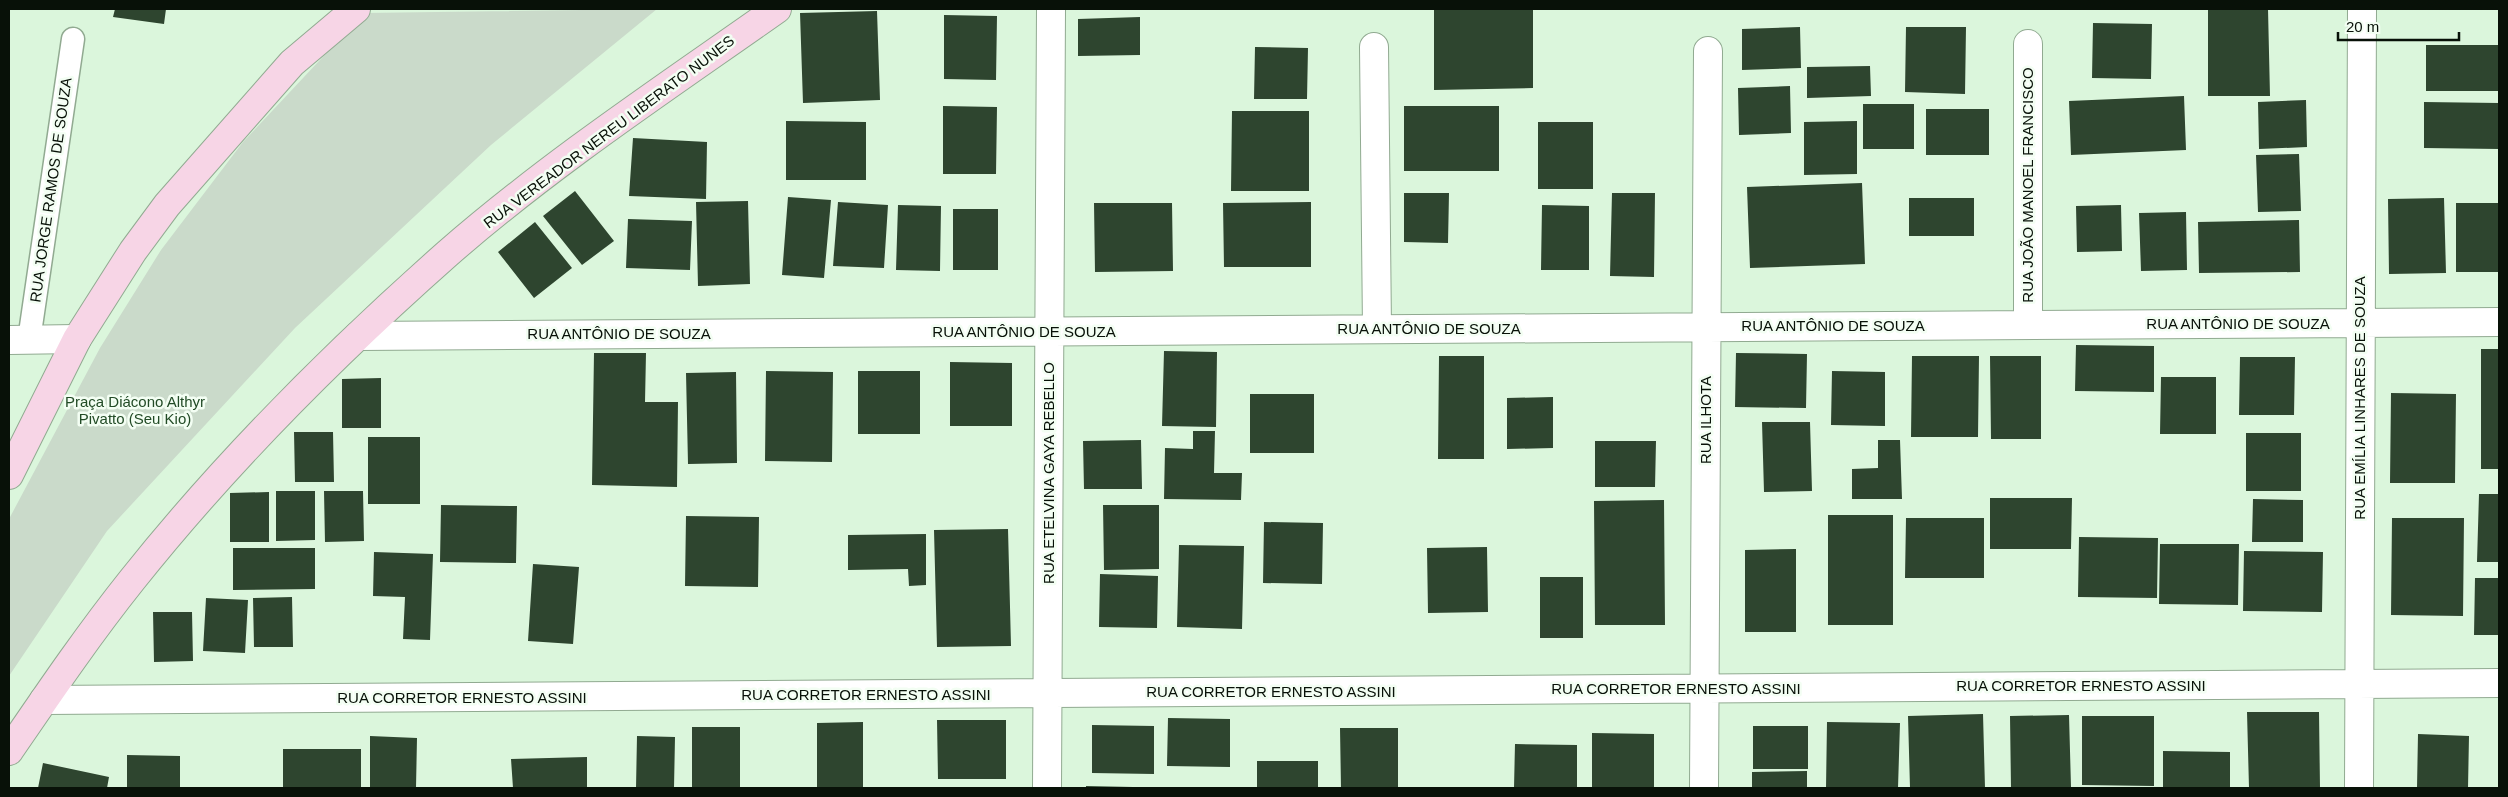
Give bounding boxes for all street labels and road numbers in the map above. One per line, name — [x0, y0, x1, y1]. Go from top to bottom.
street label: RUA VEREADOR NEREU LIBERATO NUNES — [480, 32, 737, 232]
street label: RUA JOÃO MANOEL FRANCISCO — [2019, 67, 2036, 303]
street label: RUA JORGE RAMOS DE SOUZA — [26, 76, 75, 303]
street label: RUA EMÍLIA LINHARES DE SOUZA — [2351, 276, 2368, 520]
street label: RUA ANTÔNIO DE SOUZA — [2146, 315, 2330, 332]
street label: RUA ANTÔNIO DE SOUZA — [1741, 317, 1925, 334]
street label: RUA ANTÔNIO DE SOUZA — [1337, 320, 1521, 337]
street label: RUA ANTÔNIO DE SOUZA — [932, 323, 1116, 340]
street label: RUA ANTÔNIO DE SOUZA — [527, 325, 711, 342]
street label: RUA ETELVINA GAYA REBELLO — [1040, 362, 1057, 584]
street label: RUA ILHOTA — [1697, 376, 1714, 464]
street label: RUA CORRETOR ERNESTO ASSINI — [1956, 677, 2206, 694]
street label: RUA CORRETOR ERNESTO ASSINI — [1551, 680, 1801, 697]
street label: RUA CORRETOR ERNESTO ASSINI — [1146, 683, 1396, 700]
street label: RUA CORRETOR ERNESTO ASSINI — [741, 686, 991, 703]
street label: RUA CORRETOR ERNESTO ASSINI — [337, 689, 587, 706]

